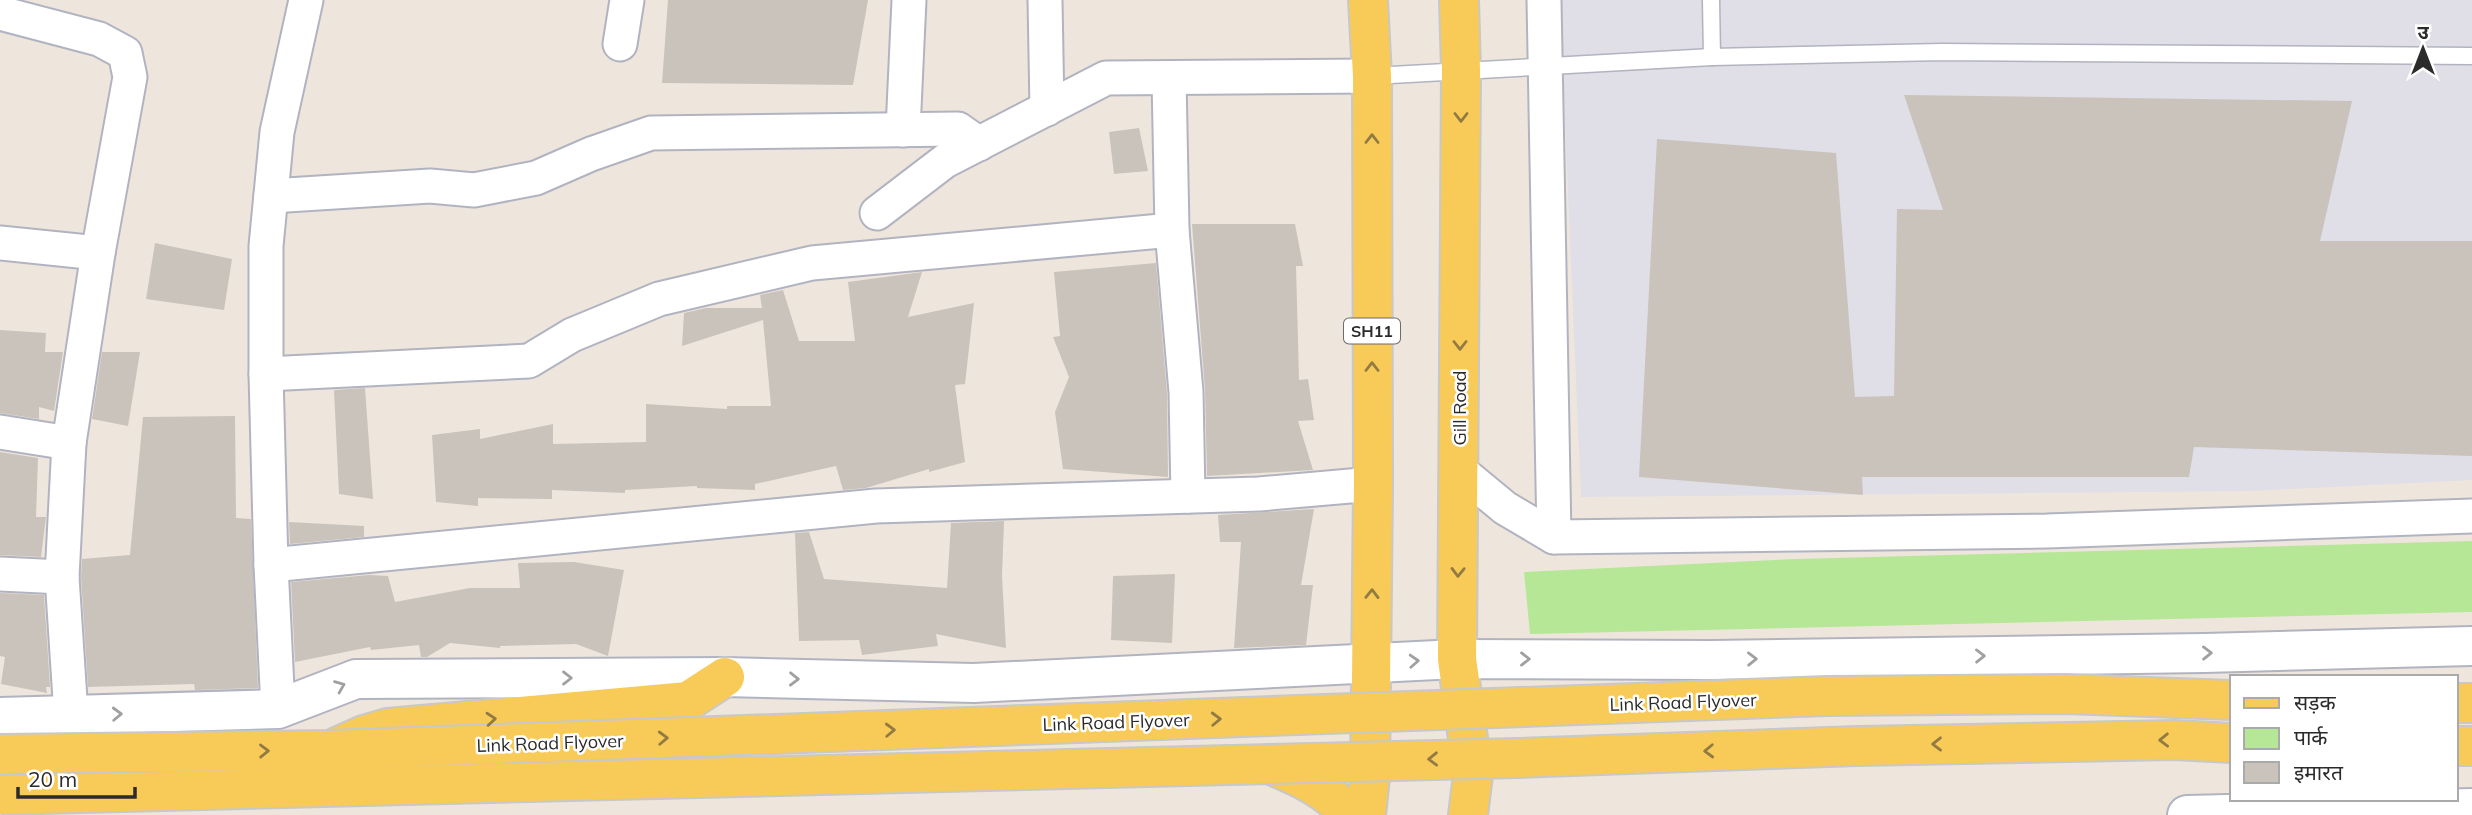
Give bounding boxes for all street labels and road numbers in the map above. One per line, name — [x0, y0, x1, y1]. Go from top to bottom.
road number: SH11 — [1344, 318, 1400, 344]
street label: Gill Road — [1448, 371, 1471, 445]
street label: Link Road Flyover — [1609, 688, 1757, 716]
street label: Link Road Flyover — [1042, 708, 1190, 736]
street label: Link Road Flyover — [476, 729, 624, 757]

